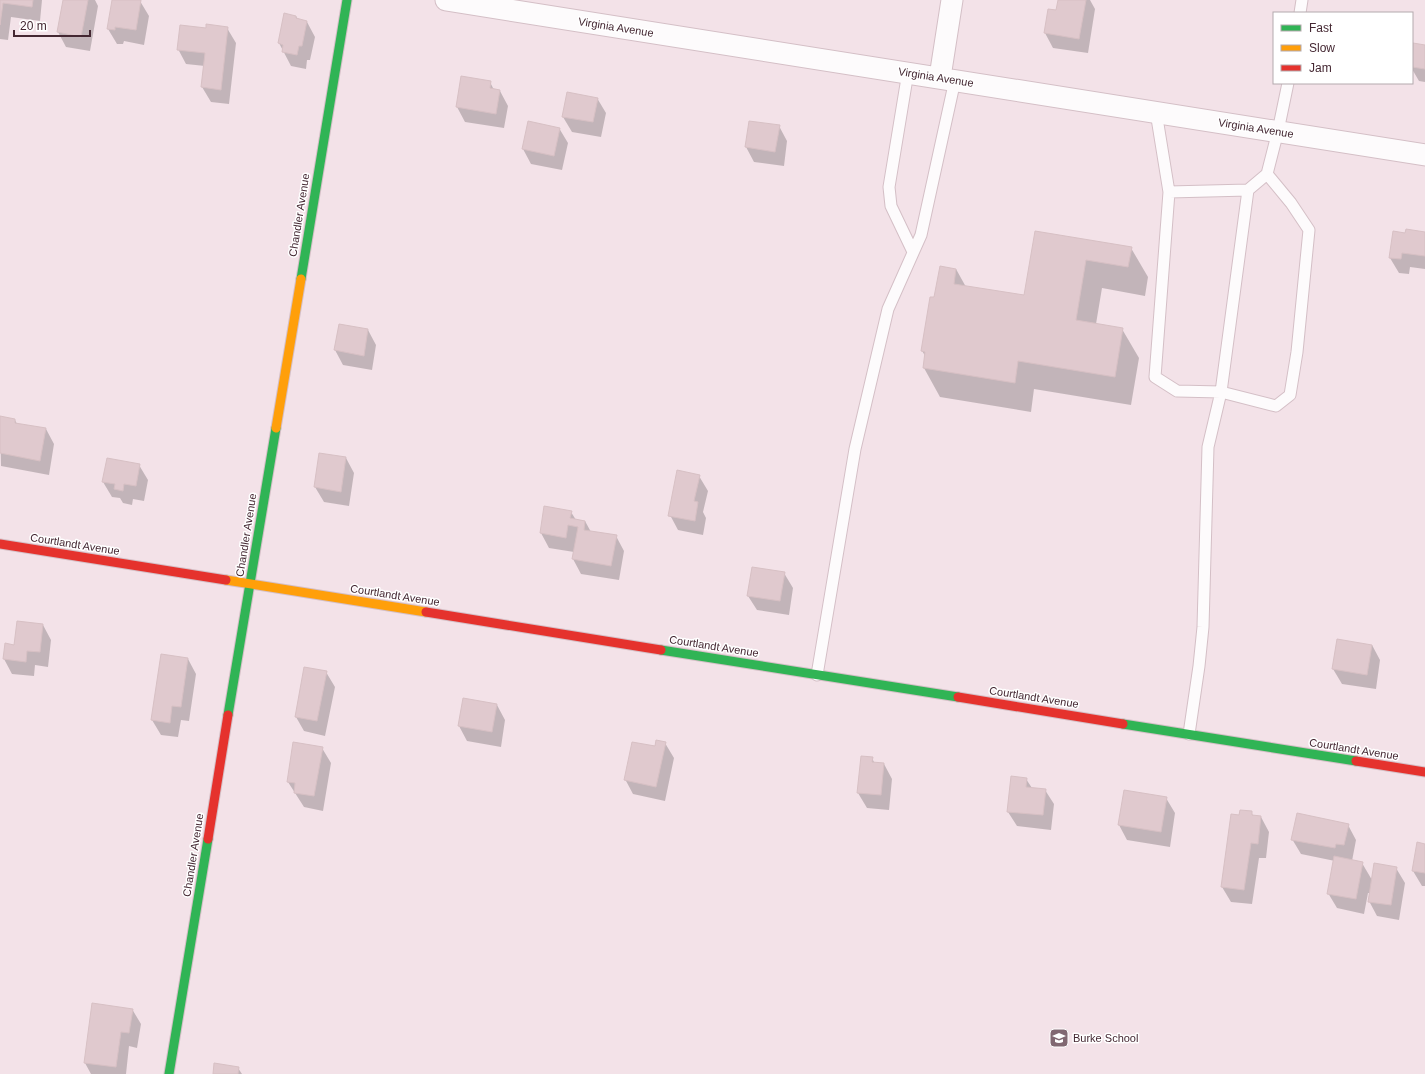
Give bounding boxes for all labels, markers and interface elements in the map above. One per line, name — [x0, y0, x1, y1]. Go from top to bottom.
scale bar — [14, 12, 90, 38]
legend — [1273, 12, 1413, 84]
street label: Virginia Avenue — [578, 15, 654, 39]
text: 20 m — [20, 19, 47, 33]
text: Fast — [1309, 21, 1333, 35]
text: Slow — [1309, 41, 1335, 55]
text: Jam — [1309, 61, 1332, 75]
street label: Virginia Avenue — [898, 65, 974, 89]
street label: Virginia Avenue — [1218, 116, 1294, 140]
street label: Chandler Avenue — [286, 172, 312, 258]
street label: Chandler Avenue — [233, 492, 259, 578]
street label: Courtlandt Avenue — [29, 531, 121, 557]
street label: Courtlandt Avenue — [349, 582, 441, 608]
street label: Courtlandt Avenue — [668, 633, 760, 659]
street label: Courtlandt Avenue — [988, 684, 1080, 710]
street label: Courtlandt Avenue — [1308, 736, 1400, 762]
street label: Chandler Avenue — [180, 812, 206, 898]
school or university icon: Burke School — [1048, 1027, 1070, 1049]
place label: Burke School — [1073, 1032, 1138, 1044]

